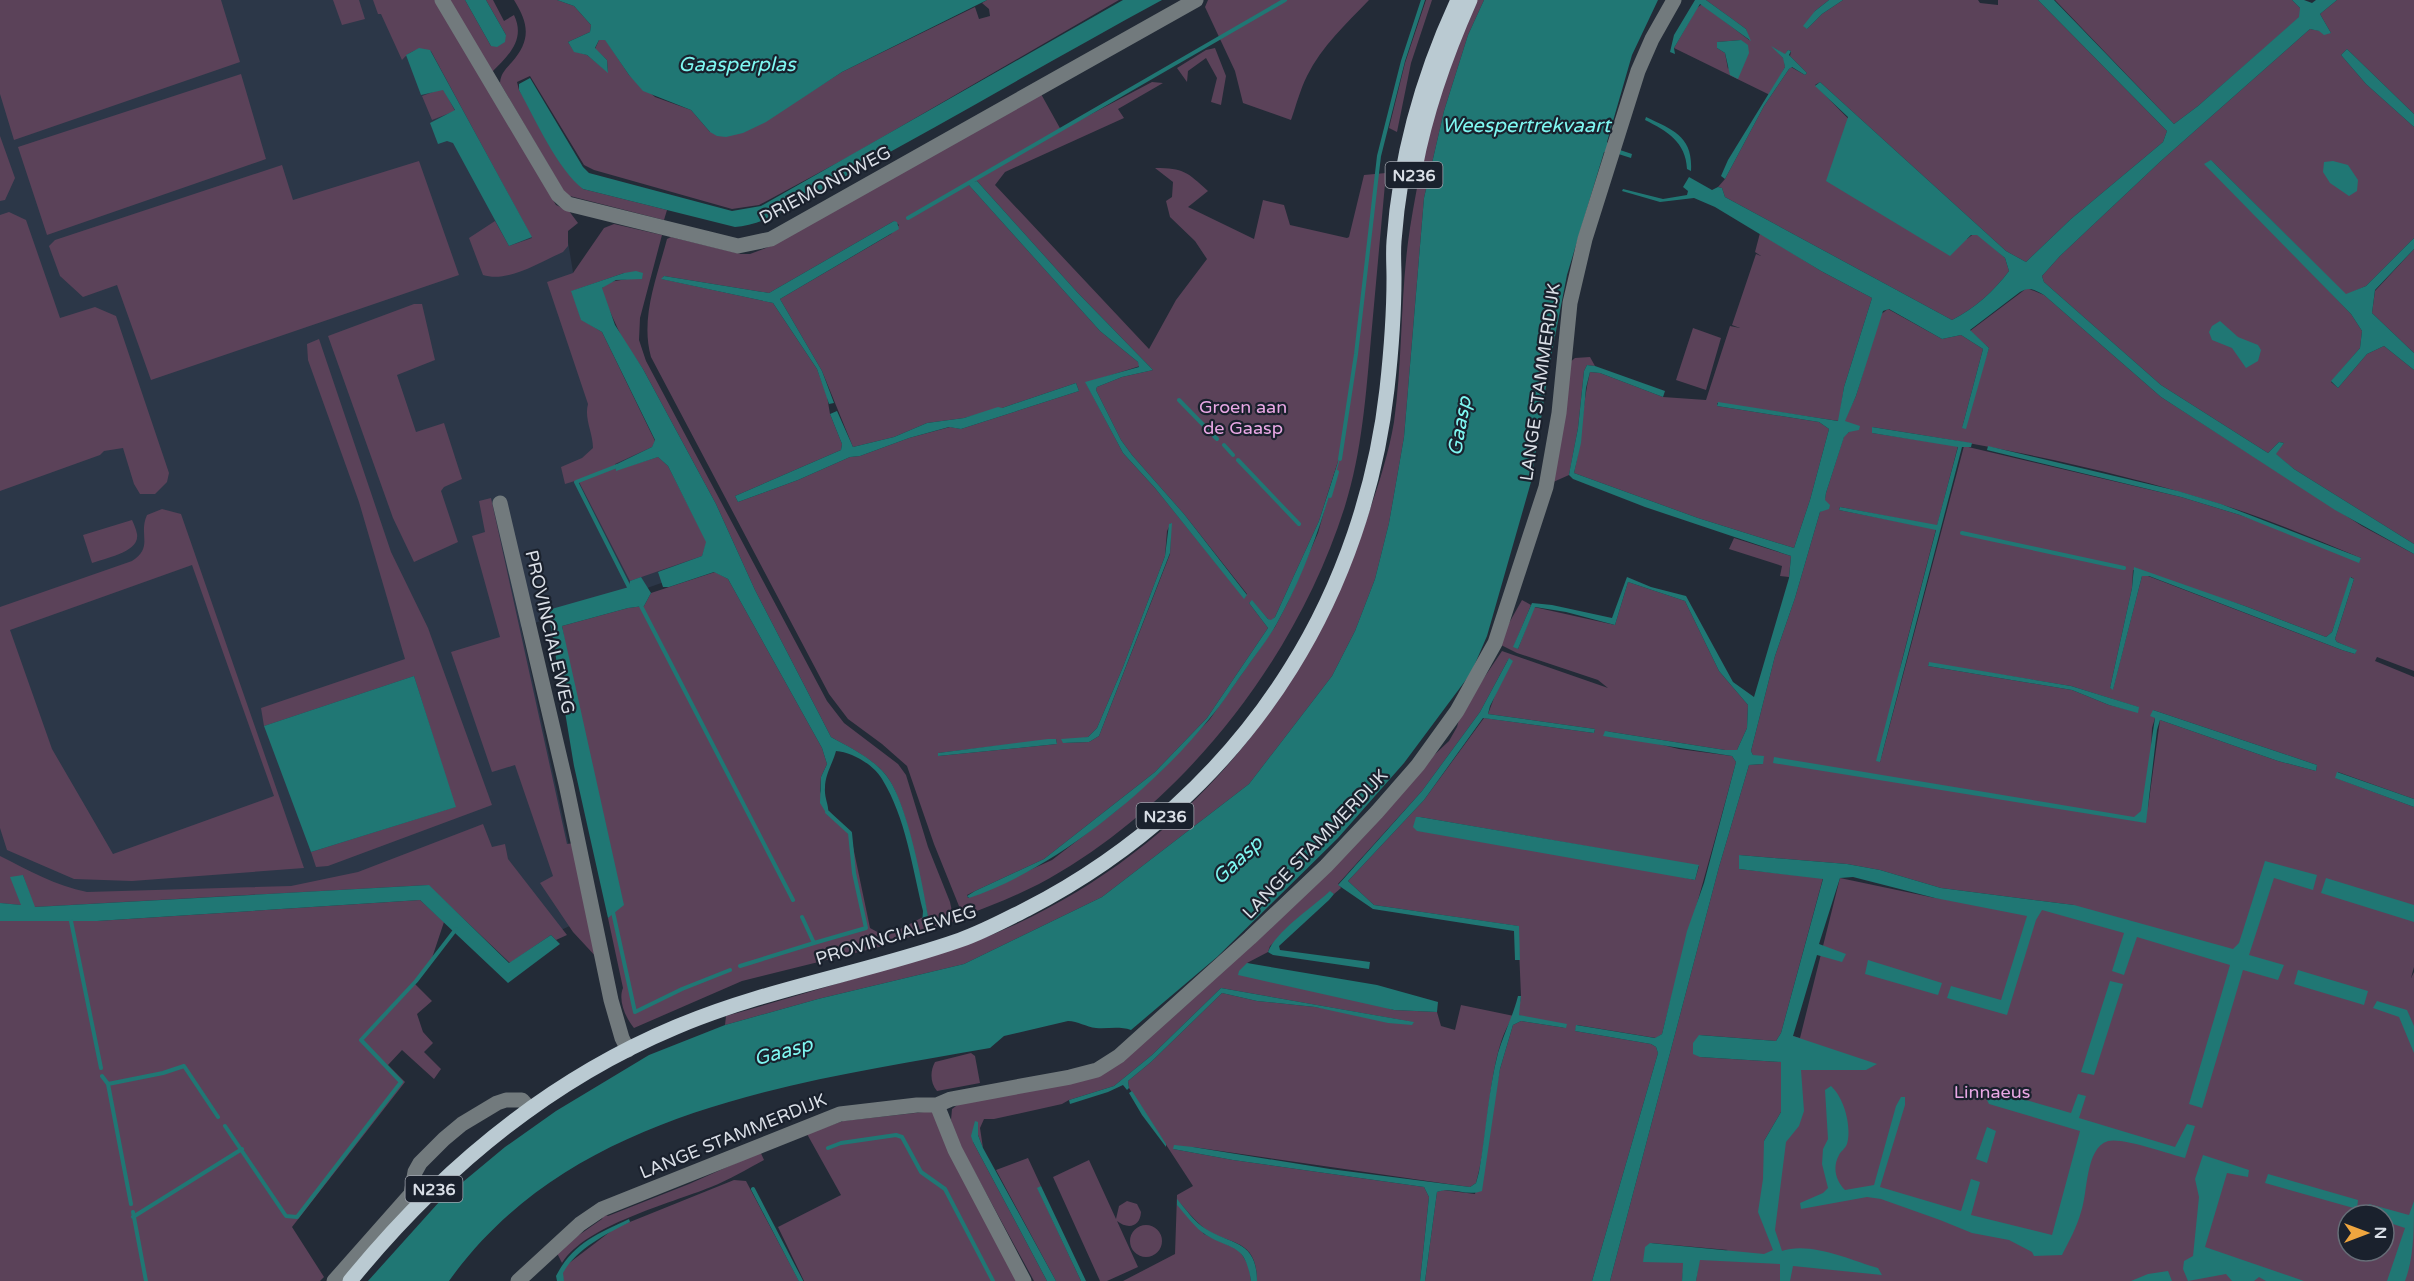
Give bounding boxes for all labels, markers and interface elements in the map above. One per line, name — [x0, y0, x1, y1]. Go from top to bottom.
water label: Gaasperplas — [678, 53, 797, 77]
water label: Weespertrekvaart — [1442, 114, 1613, 138]
street label: DRIEMONDWEG — [755, 141, 895, 229]
road number: N236 — [1386, 162, 1442, 188]
street label: LANGE STAMMERDIJK — [1515, 282, 1565, 482]
water label: Gaasp — [1443, 393, 1477, 458]
park label: Groen aan de Gaasp — [1199, 396, 1287, 439]
street label: PROVINCIALEWEG — [520, 548, 580, 716]
street label: LANGE STAMMERDIJK — [1238, 765, 1392, 923]
road number: N236 — [1136, 803, 1194, 829]
water label: Gaasp — [1208, 831, 1269, 890]
street label: PROVINCIALEWEG — [813, 900, 979, 970]
water label: Gaasp — [751, 1032, 817, 1071]
park label: Linnaeus — [1954, 1081, 2030, 1103]
street label: LANGE STAMMERDIJK — [636, 1088, 830, 1184]
road number: N236 — [406, 1176, 462, 1202]
north arrow — [2336, 1203, 2396, 1263]
text: N — [2370, 1227, 2390, 1239]

